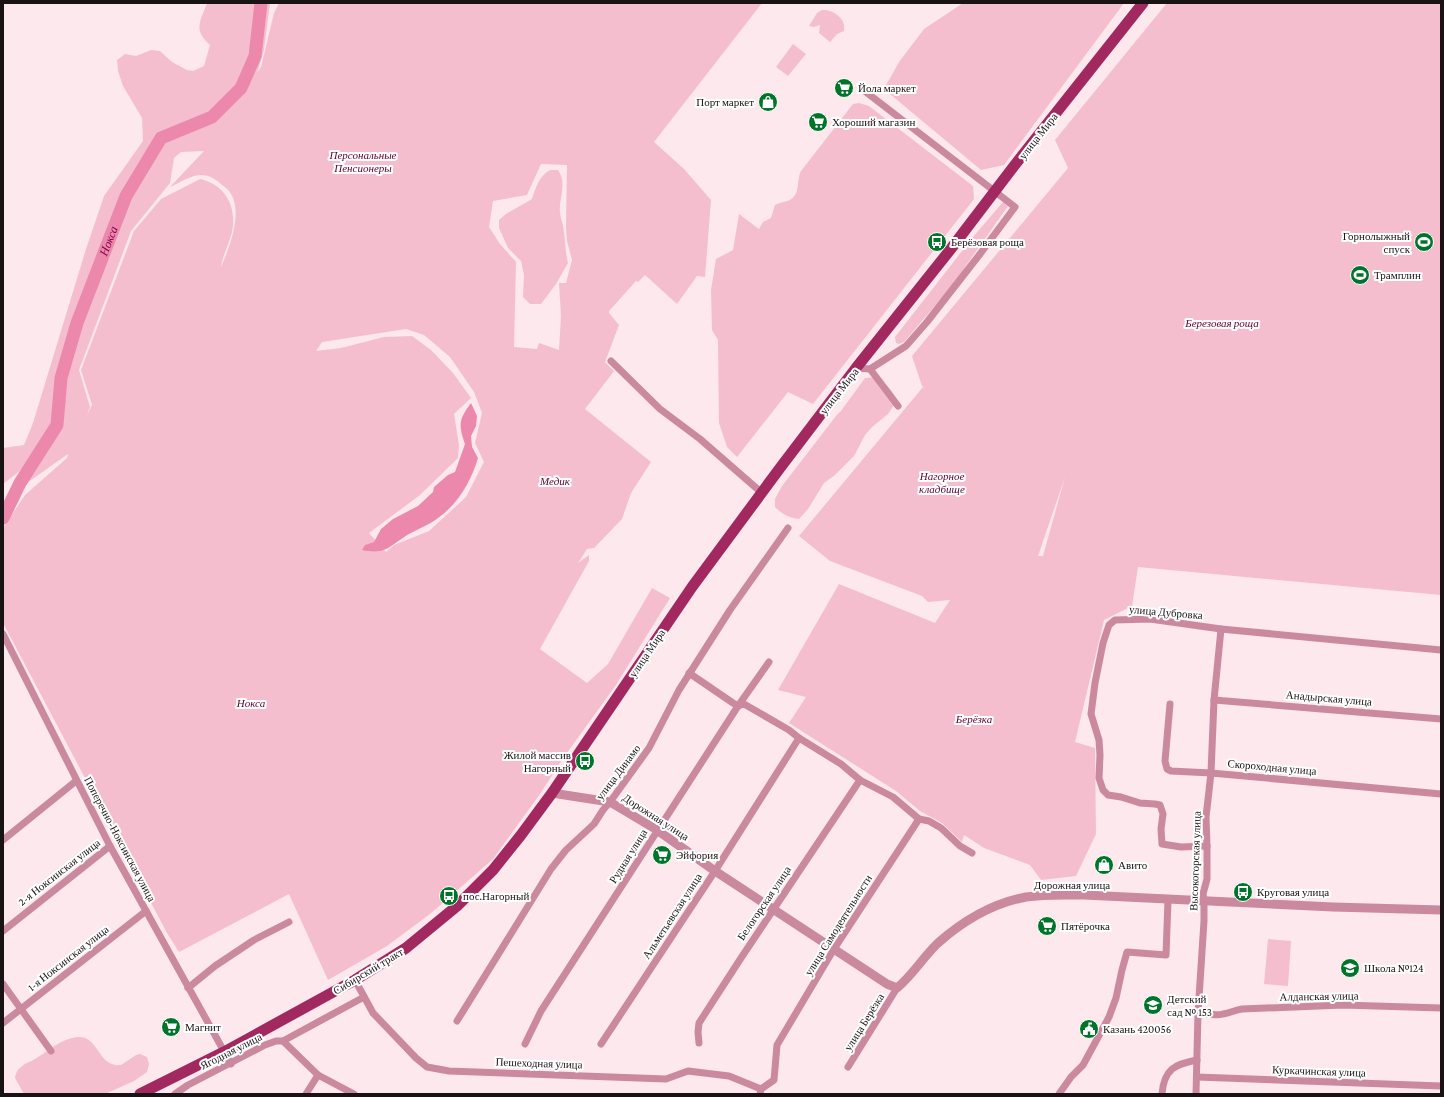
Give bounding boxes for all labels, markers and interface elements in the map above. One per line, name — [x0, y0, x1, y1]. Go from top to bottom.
supermarket icon: Йола маркет — [833, 77, 855, 99]
place label: Йола маркет — [858, 82, 916, 94]
shop icon: Порт маркет — [757, 91, 779, 113]
place label: Порт маркет — [696, 96, 754, 108]
street label: улица Мира — [1016, 110, 1060, 161]
supermarket icon: Хороший магазин — [807, 111, 829, 133]
place label: Хороший магазин — [832, 116, 915, 128]
park label: Персональные Пенсионеры — [329, 149, 397, 174]
water label: Нокса — [96, 224, 121, 259]
place label: Горнолыжный спуск — [1343, 230, 1411, 255]
bus stop icon: Берёзовая роща — [926, 231, 948, 253]
sports icon: Горнолыжный спуск — [1413, 231, 1435, 253]
place label: Берёзовая роща — [951, 236, 1024, 248]
sports icon: Трамплин — [1349, 264, 1371, 286]
place label: Трамплин — [1374, 269, 1421, 281]
park label: Березовая роща — [1184, 317, 1259, 329]
street label: улица Мира — [817, 365, 861, 416]
park label: Нагорное кладбище — [919, 470, 965, 495]
park label: Медик — [539, 475, 571, 487]
street label: улица Дубровка — [1129, 603, 1203, 621]
street label: улица Мира — [627, 627, 667, 679]
street label: Анадырская улица — [1285, 688, 1373, 708]
park label: Нокса — [236, 697, 266, 709]
park label: Берёзка — [955, 713, 993, 725]
street label: улица Динамо — [593, 742, 643, 802]
place label: Жилой массив Нагорный — [504, 749, 571, 774]
bus stop icon: Жилой массив Нагорный — [574, 750, 596, 772]
street label: Скороходная улица — [1227, 757, 1317, 777]
street label: Поперечно-Ноксинская улица — [82, 775, 158, 904]
street label: Дорожная улица — [621, 791, 691, 843]
street label: Высокогорская улица — [1187, 811, 1203, 911]
street label: Рудная улица — [607, 827, 649, 885]
street label: 2-я Ноксинская улица — [16, 836, 102, 908]
supermarket icon: Эйфория — [651, 844, 673, 866]
place label: Эйфория — [676, 849, 718, 861]
shop icon: Авито — [1093, 854, 1115, 876]
place label: Авито — [1118, 859, 1148, 871]
street label: Белогорская улица — [735, 864, 793, 942]
street label: Альметьевская улица — [640, 871, 704, 961]
street label: улица Самодеятельности — [802, 872, 874, 978]
street label: Дорожная улица — [1034, 879, 1110, 891]
bus stop icon: Круговая улица — [1232, 881, 1254, 903]
bus stop icon: пос.Нагорный — [438, 885, 460, 907]
place label: Круговая улица — [1257, 886, 1329, 898]
place label: пос.Нагорный — [463, 890, 529, 902]
supermarket icon: Пятёрочка — [1036, 915, 1058, 937]
place label: Пятёрочка — [1061, 920, 1110, 932]
street label: 1-я Ноксинская улица — [25, 923, 111, 993]
street label: Сибирский тракт — [331, 945, 405, 997]
school or university icon: Школа №124 — [1339, 957, 1361, 979]
place label: Школа №124 — [1364, 962, 1424, 974]
street label: Алданская улица — [1279, 989, 1359, 1003]
street label: улица Берёзка — [842, 991, 886, 1053]
place label: Детский сад № 153 — [1167, 993, 1212, 1018]
school or university icon: Детский сад № 153 — [1142, 994, 1164, 1016]
supermarket icon: Магнит — [160, 1016, 182, 1038]
public building icon: Казань 420056 — [1078, 1018, 1100, 1040]
place label: Магнит — [185, 1021, 221, 1033]
place label: Казань 420056 — [1103, 1023, 1171, 1035]
street label: Ягодная улица — [198, 1030, 264, 1072]
street label: Пешеходная улица — [495, 1055, 583, 1071]
street label: Куркачинская улица — [1272, 1063, 1366, 1079]

